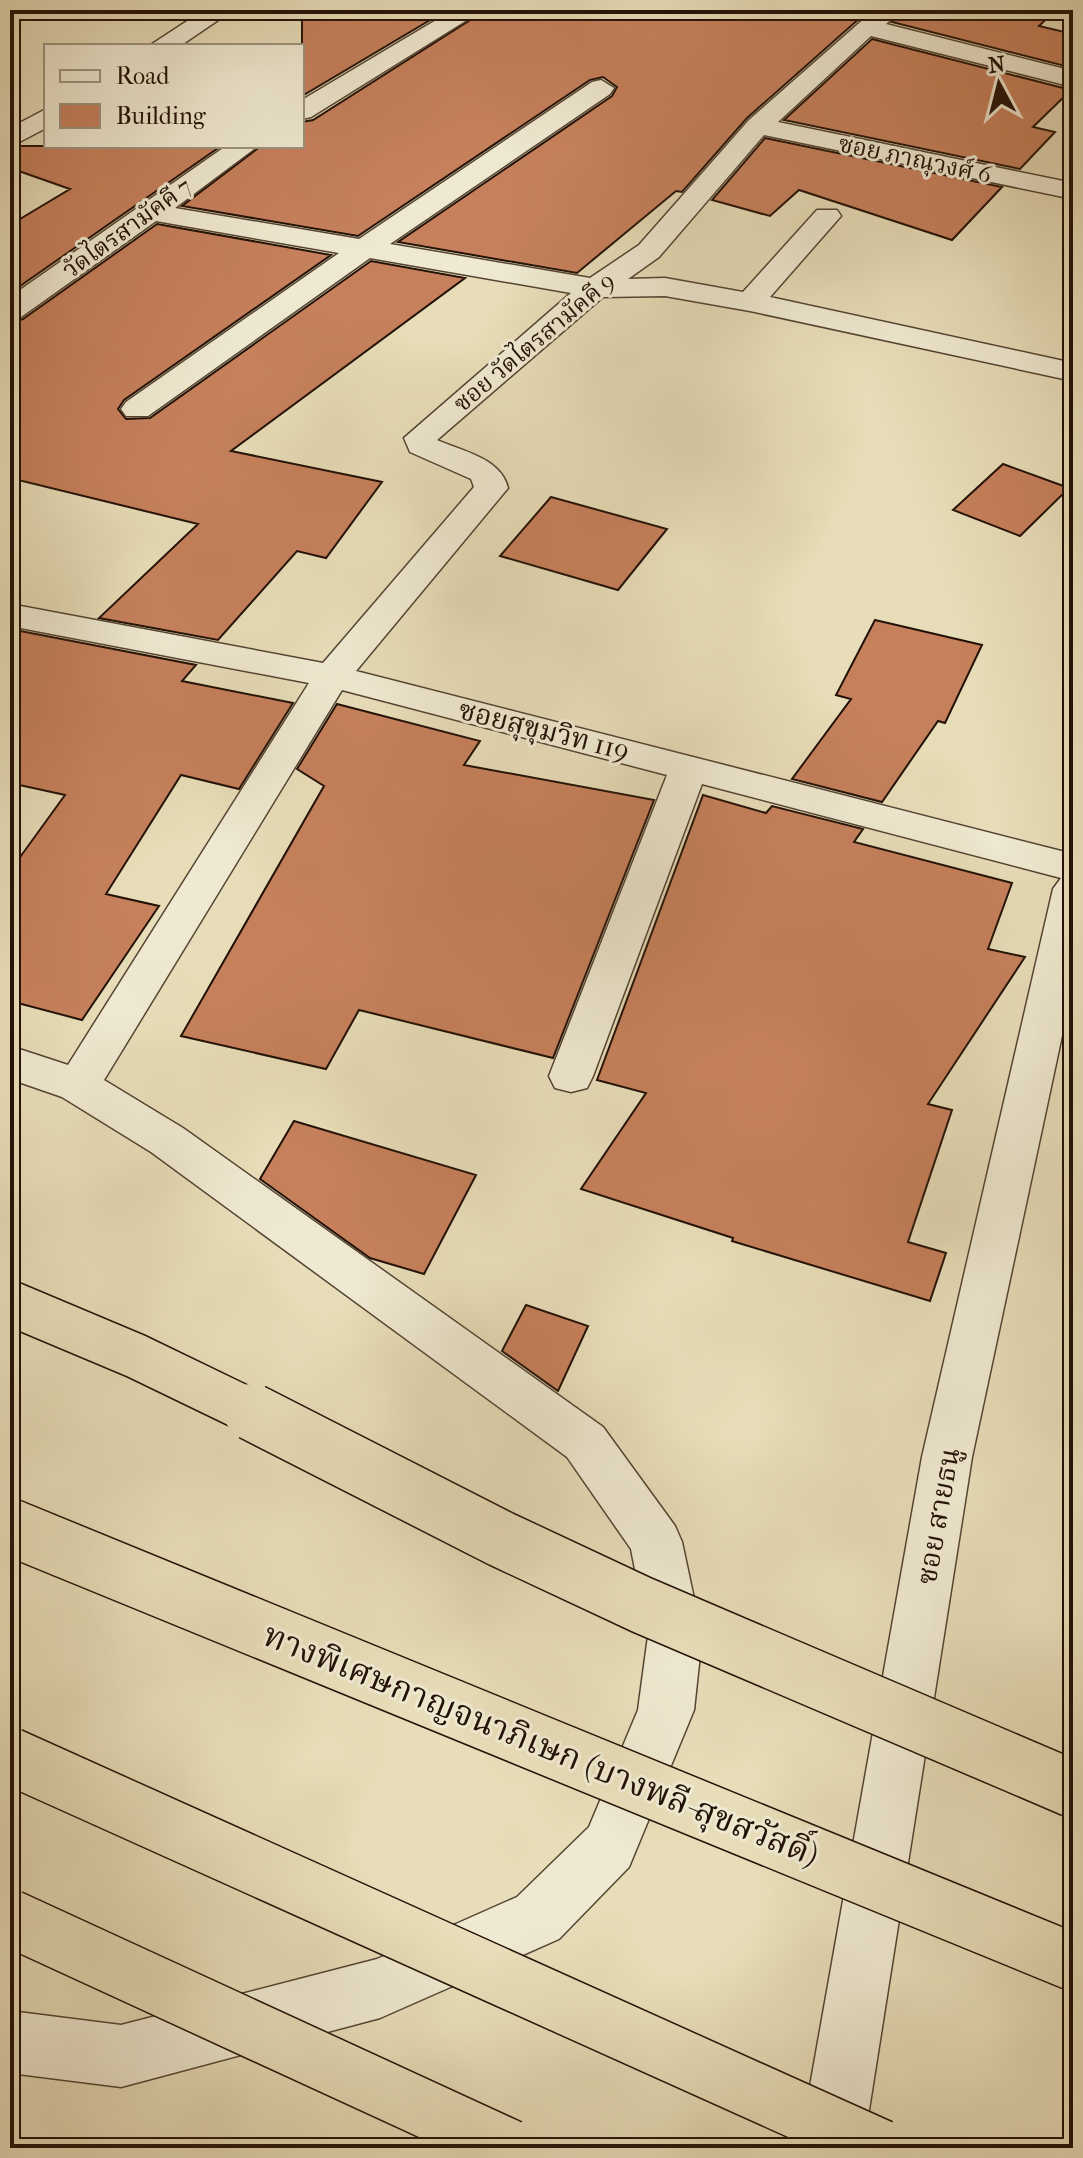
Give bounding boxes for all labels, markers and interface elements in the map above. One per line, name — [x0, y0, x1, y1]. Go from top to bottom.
legend — [44, 44, 304, 148]
north arrow — [959, 44, 1039, 124]
text: N — [987, 51, 1007, 79]
text: Road — [116, 62, 170, 90]
text: Building — [116, 102, 207, 130]
street label: ซอย ภาณุวงศ์ 6 — [836, 127, 995, 190]
street label: วัดไตรสามัคคี 7 — [55, 169, 197, 284]
street label: ซอย วัดไตรสามัคคี 9 — [445, 263, 620, 418]
street label: ซอยสุขุมวิท 119 — [455, 693, 633, 769]
street label: ซอย สายธนู — [910, 1445, 968, 1587]
street label: ทางพิเศษกาญจนาภิเษก (บางพลี-สุขสวัสดิ์) — [257, 1611, 826, 1877]

